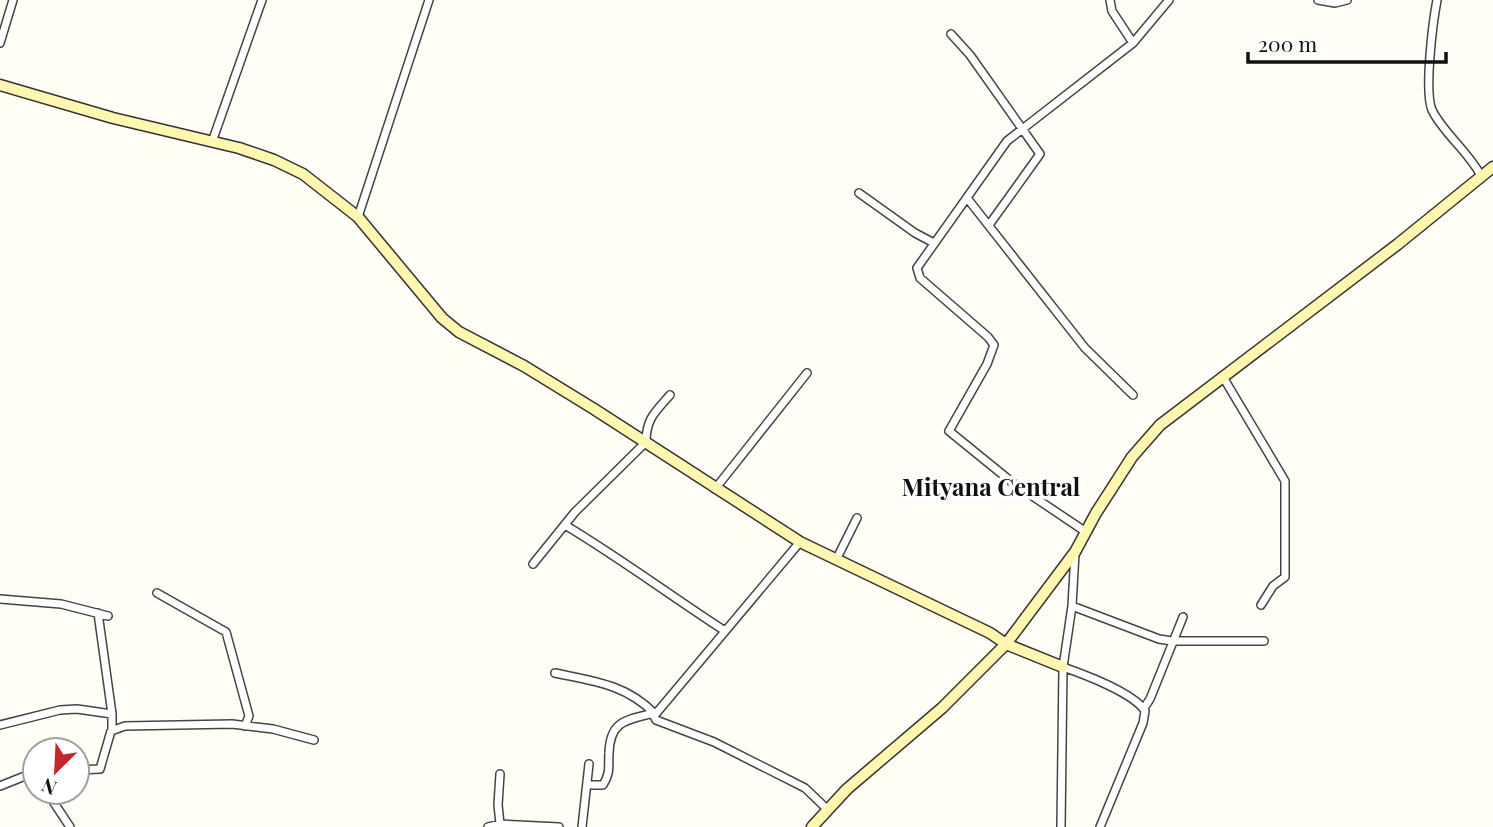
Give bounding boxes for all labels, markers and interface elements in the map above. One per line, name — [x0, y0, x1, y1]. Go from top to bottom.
scale bar — [1248, 21, 1446, 65]
text: 200 m — [1258, 29, 1317, 57]
district label: Mityana Central — [902, 470, 1081, 502]
north arrow — [21, 736, 91, 806]
text: N — [37, 773, 60, 802]

